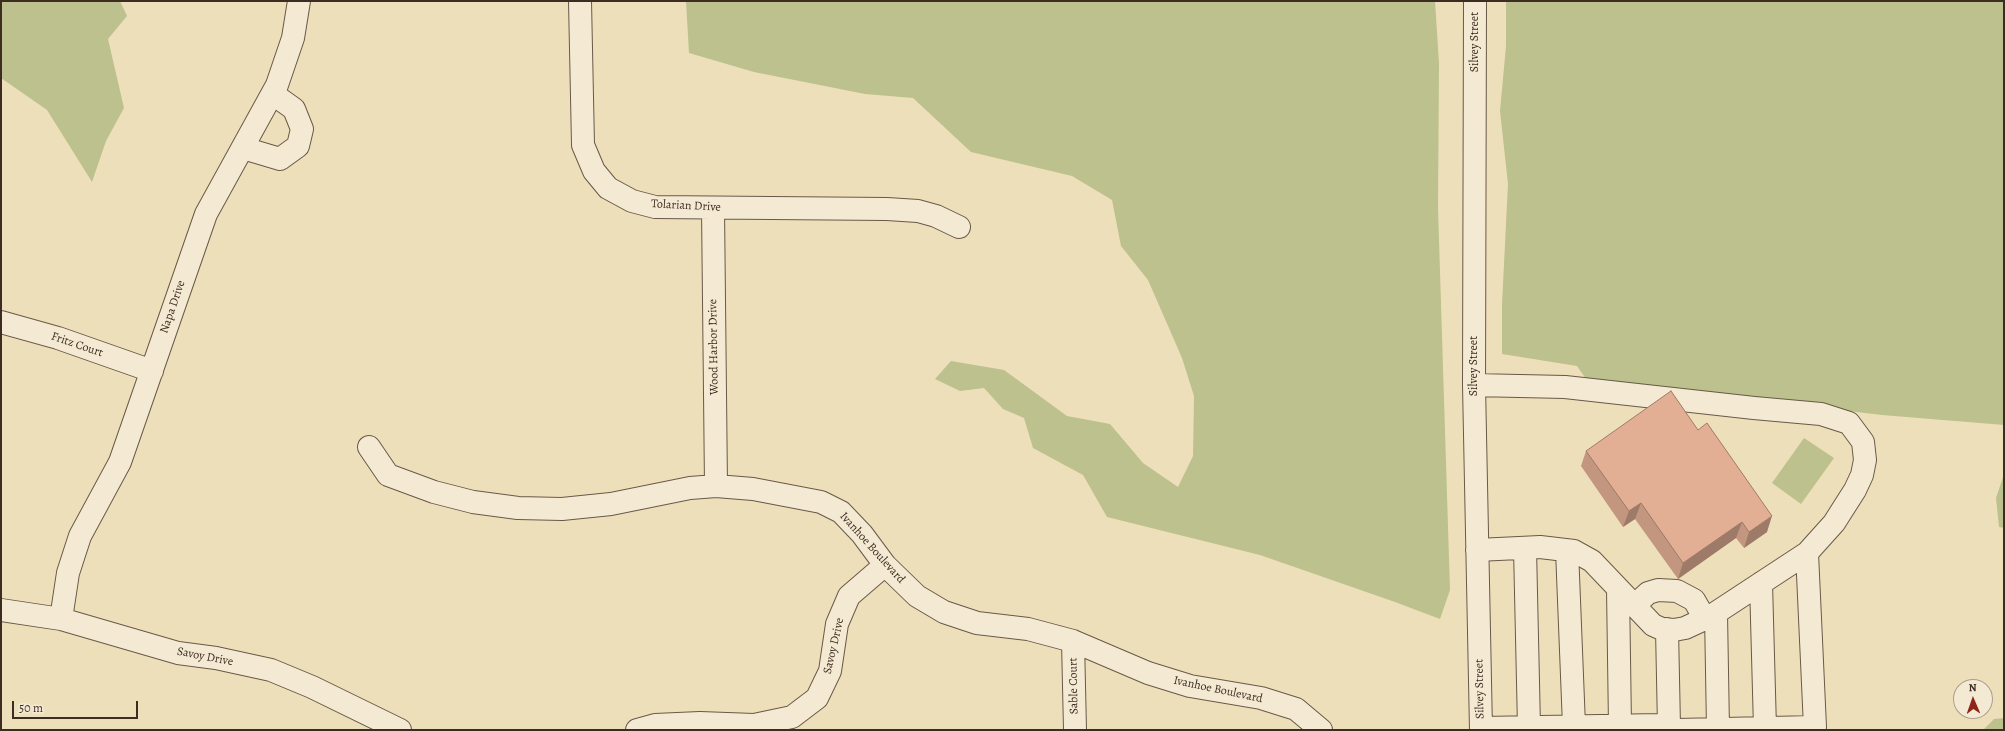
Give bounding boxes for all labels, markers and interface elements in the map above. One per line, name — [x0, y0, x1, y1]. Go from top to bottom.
street label: Silvey Street — [1468, 12, 1482, 72]
street label: Tolarian Drive — [651, 197, 721, 215]
street label: Napa Drive — [157, 279, 189, 335]
street label: Wood Harbor Drive — [706, 299, 722, 395]
street label: Fritz Court — [49, 329, 105, 361]
street label: Silvey Street — [1467, 336, 1481, 396]
street label: Ivanhoe Boulevard — [836, 509, 908, 587]
street label: Savoy Drive — [821, 617, 847, 675]
street label: Savoy Drive — [176, 644, 234, 670]
street label: Sable Court — [1066, 657, 1082, 715]
street label: Silvey Street — [1472, 659, 1488, 719]
street label: Ivanhoe Boulevard — [1172, 674, 1264, 706]
north arrow — [1953, 679, 1993, 719]
text: N — [1968, 680, 1977, 695]
scale bar — [14, 693, 140, 719]
text: 50 m — [19, 700, 43, 716]

